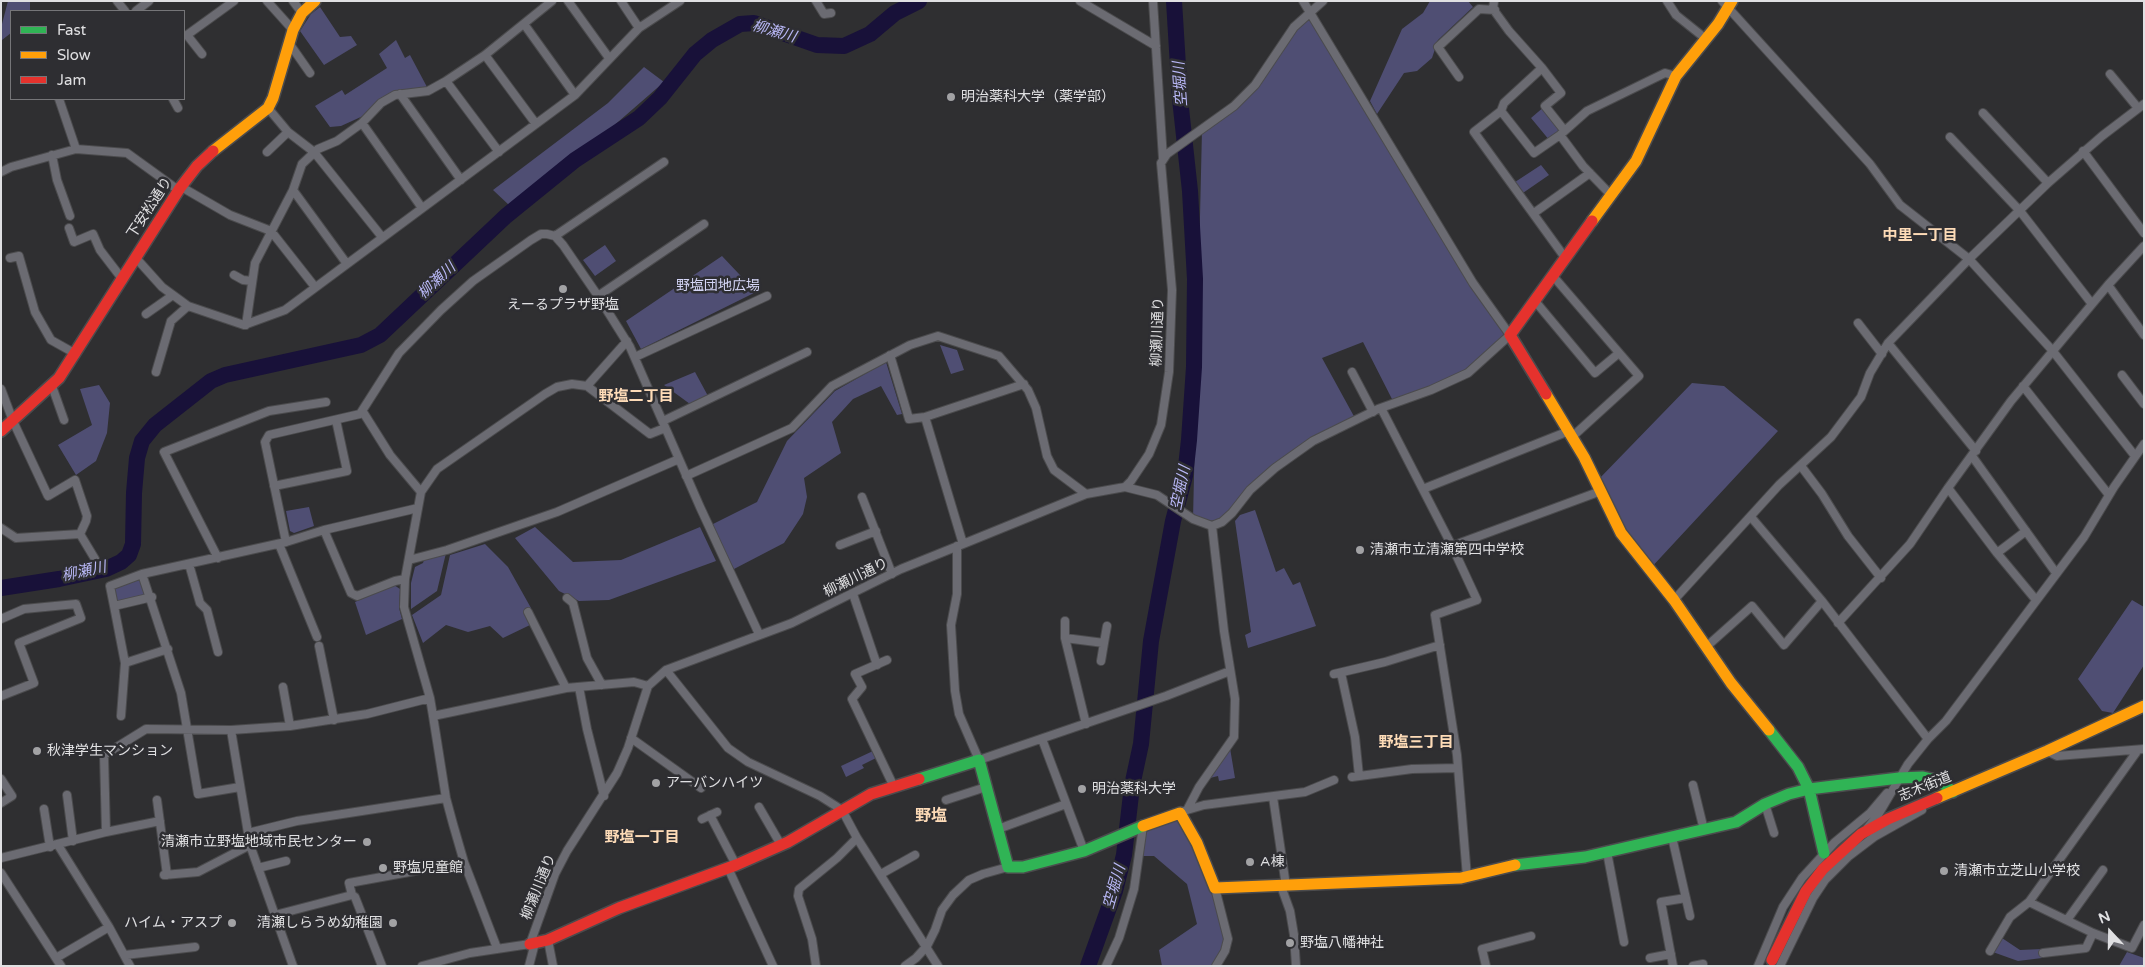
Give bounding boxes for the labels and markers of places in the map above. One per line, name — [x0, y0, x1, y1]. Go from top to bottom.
place label: 明治薬科大学（薬学部） — [961, 89, 1115, 105]
marker: 明治薬科大学（薬学部） — [945, 91, 957, 103]
marker: えーるプラザ野塩 — [557, 283, 569, 295]
place label: えーるプラザ野塩 — [507, 297, 619, 313]
place label: 清瀬市立清瀬第四中学校 — [1370, 542, 1524, 558]
marker: 清瀬市立清瀬第四中学校 — [1354, 544, 1366, 556]
place label: 秋津学生マンション — [47, 743, 173, 759]
marker: 秋津学生マンション — [31, 745, 43, 757]
place label: アーバンハイツ — [666, 775, 763, 791]
marker: アーバンハイツ — [650, 777, 662, 789]
place label: 明治薬科大学 — [1092, 781, 1176, 797]
marker: 明治薬科大学 — [1076, 783, 1088, 795]
place label: 清瀬市立野塩地域市民センター — [161, 834, 357, 850]
marker: 清瀬市立野塩地域市民センター — [361, 836, 373, 848]
place label: A棟 — [1260, 854, 1284, 870]
marker: A棟 — [1244, 856, 1256, 868]
place label: 野塩児童館 — [393, 860, 463, 876]
marker: 野塩児童館 — [377, 862, 389, 874]
place label: 清瀬市立芝山小学校 — [1954, 863, 2080, 879]
marker: 清瀬市立芝山小学校 — [1938, 865, 1950, 877]
place label: ハイム・アスプ — [124, 915, 222, 931]
place label: 清瀬しらうめ幼稚園 — [257, 915, 383, 931]
marker: ハイム・アスプ — [226, 917, 238, 929]
marker: 清瀬しらうめ幼稚園 — [387, 917, 399, 929]
place label: 野塩八幡神社 — [1300, 935, 1384, 951]
marker: 野塩八幡神社 — [1284, 937, 1296, 949]

